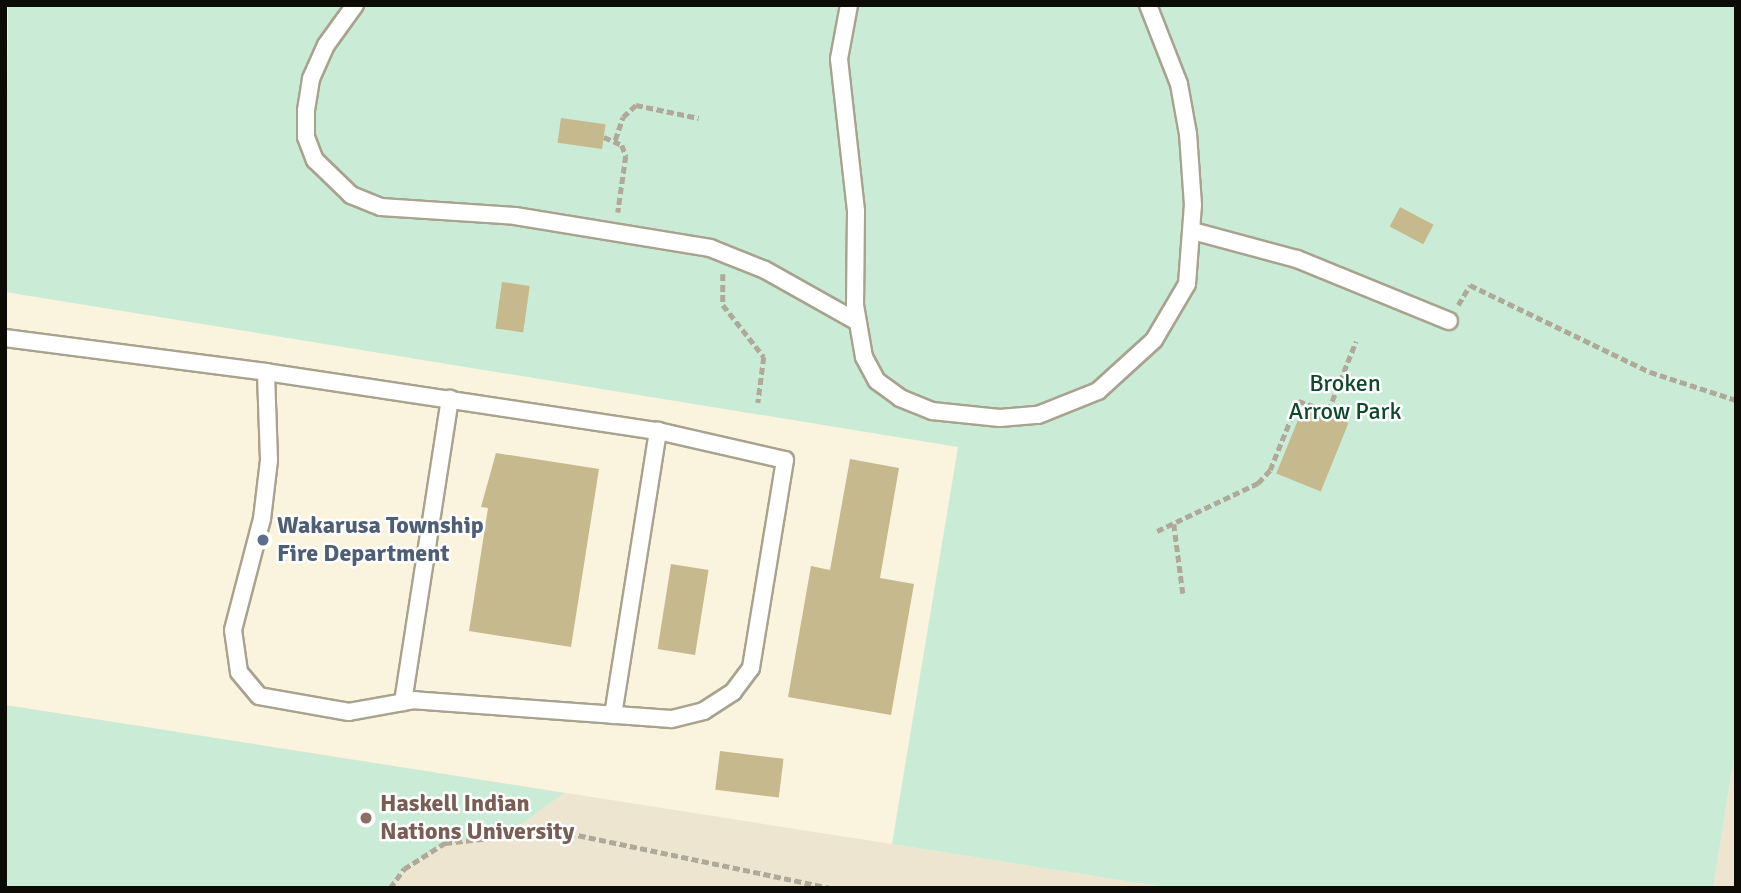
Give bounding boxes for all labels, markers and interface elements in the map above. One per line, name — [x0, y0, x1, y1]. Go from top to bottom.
park label: Broken Arrow Park — [1289, 370, 1401, 426]
place label: Wakarusa Township Fire Department — [277, 512, 484, 568]
marker: Wakarusa Township Fire Department — [255, 532, 271, 548]
place label: Haskell Indian Nations University — [380, 790, 575, 846]
marker: Haskell Indian Nations University — [358, 810, 374, 826]

